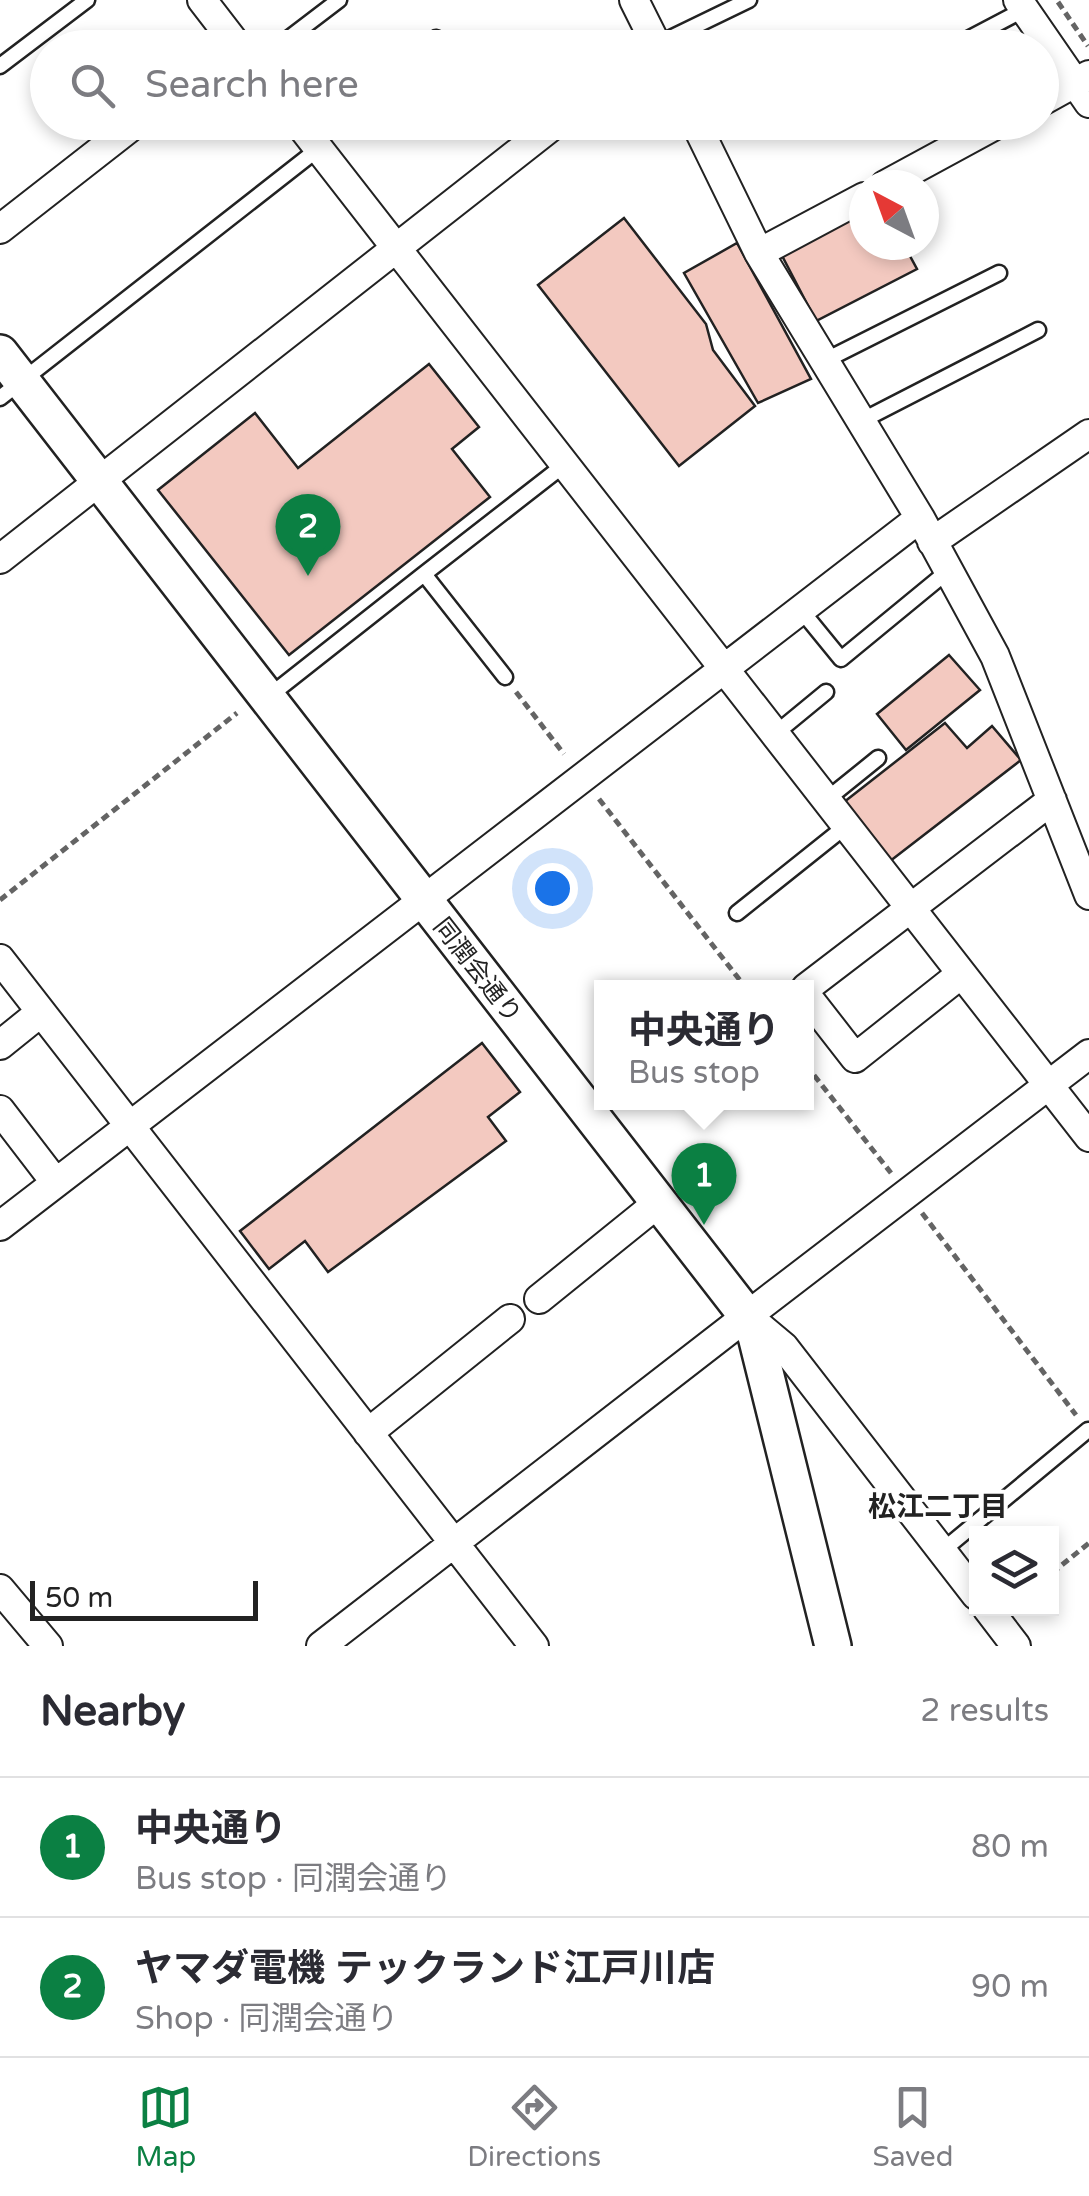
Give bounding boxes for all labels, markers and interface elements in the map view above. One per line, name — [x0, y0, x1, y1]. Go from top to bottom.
search box — [30, 30, 1059, 140]
icon: search — [65, 58, 120, 113]
text: Search here — [145, 62, 359, 108]
north arrow — [849, 170, 939, 260]
pin: 2 — [276, 494, 340, 576]
your location — [527, 863, 578, 914]
street label: 同潤会通り — [427, 912, 528, 1029]
popup — [594, 980, 814, 1110]
text: 中央通り — [628, 1008, 780, 1054]
text: Bus stop — [628, 1054, 760, 1092]
pin: 1 — [672, 1142, 736, 1225]
district label: 松江二丁目 — [868, 1490, 1008, 1524]
map controls — [969, 1526, 1059, 1616]
button: layers — [969, 1526, 1059, 1616]
scale bar — [30, 1576, 258, 1620]
text: 50 m — [45, 1581, 113, 1615]
text: Nearby — [40, 1686, 185, 1737]
text: 2 results — [920, 1692, 1049, 1730]
text: 中央通り — [135, 1806, 287, 1852]
text: 1 — [62, 1828, 83, 1866]
text: 80 m — [971, 1828, 1049, 1866]
text: Bus stop · 同潤会通り — [135, 1860, 452, 1898]
text: ヤマダ電機 テックランド江戸川店 — [135, 1946, 715, 1992]
text: 2 — [62, 1968, 83, 2006]
text: 90 m — [971, 1968, 1049, 2006]
text: Shop · 同潤会通り — [135, 2000, 399, 2038]
tab: Map — [136, 2080, 196, 2174]
tab: Directions — [467, 2080, 601, 2174]
tab: Saved — [872, 2080, 953, 2174]

